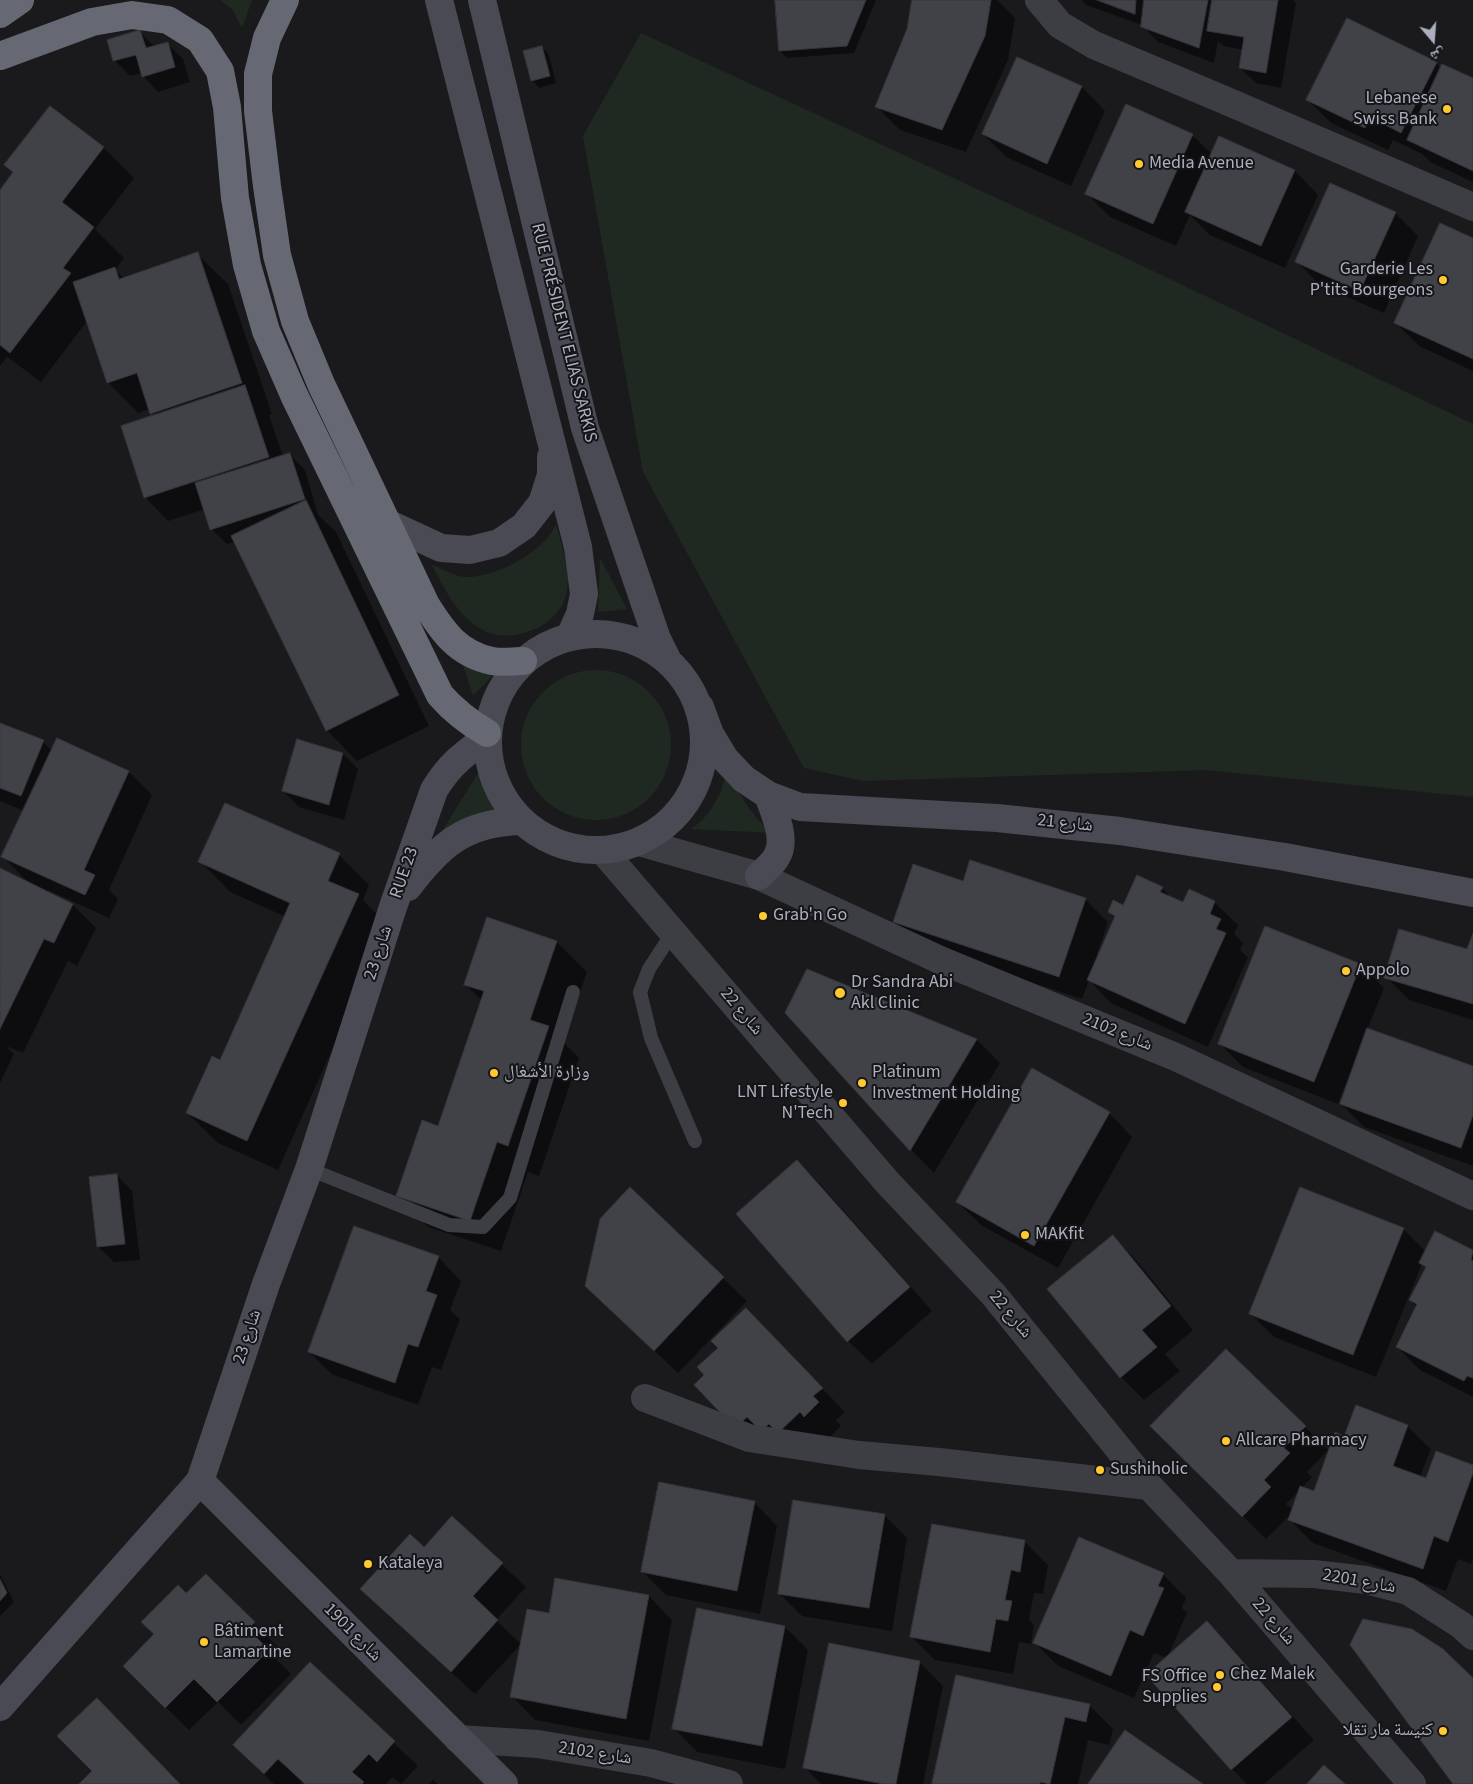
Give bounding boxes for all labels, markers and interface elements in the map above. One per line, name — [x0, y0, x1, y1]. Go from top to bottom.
north arrow — [1408, 15, 1458, 65]
text: ش — [1427, 42, 1448, 66]
place label: Lebanese Swiss Bank — [1353, 88, 1437, 130]
marker: Lebanese Swiss Bank — [1441, 103, 1453, 115]
place label: Media Avenue — [1149, 153, 1254, 175]
marker: Media Avenue — [1133, 158, 1145, 170]
street label: RUE PRÉSIDENT ELIAS SARKIS — [525, 221, 601, 445]
place label: Garderie Les P'tits Bourgeons — [1310, 259, 1433, 302]
marker: Garderie Les P'tits Bourgeons — [1437, 274, 1449, 286]
street label: شارع 21 — [1036, 810, 1094, 838]
street label: RUE 23 — [386, 845, 424, 901]
place label: Grab'n Go — [773, 905, 847, 927]
marker: Grab'n Go — [757, 910, 769, 922]
street label: شارع 23 — [360, 923, 398, 983]
place label: Appolo — [1356, 960, 1410, 982]
marker: Appolo — [1340, 965, 1352, 977]
place label: Dr Sandra Abi Akl Clinic — [851, 972, 953, 1014]
street label: شارع 22 — [715, 984, 767, 1040]
marker: Dr Sandra Abi Akl Clinic — [833, 986, 847, 1000]
street label: شارع 2102 — [1079, 1009, 1155, 1057]
place label: وزارة الأشغال — [504, 1062, 590, 1084]
place label: Platinum Investment Holding — [872, 1062, 1020, 1104]
marker: وزارة الأشغال — [488, 1067, 500, 1079]
marker: Platinum Investment Holding — [856, 1077, 868, 1089]
place label: LNT Lifestyle N'Tech — [737, 1082, 833, 1124]
marker: LNT Lifestyle N'Tech — [837, 1097, 849, 1109]
place label: MAKfit — [1035, 1224, 1084, 1246]
marker: MAKfit — [1019, 1229, 1031, 1241]
street label: شارع 22 — [984, 1287, 1036, 1343]
street label: شارع 23 — [229, 1307, 267, 1367]
place label: Allcare Pharmacy — [1236, 1430, 1367, 1452]
marker: Allcare Pharmacy — [1220, 1435, 1232, 1447]
place label: Sushiholic — [1110, 1459, 1188, 1481]
marker: Sushiholic — [1094, 1464, 1106, 1476]
place label: Kataleya — [378, 1553, 443, 1575]
marker: Kataleya — [362, 1558, 374, 1570]
street label: شارع 2201 — [1321, 1565, 1397, 1599]
street label: شارع 22 — [1247, 1594, 1299, 1650]
street label: شارع 1901 — [318, 1599, 386, 1667]
place label: Bâtiment Lamartine — [214, 1621, 291, 1664]
marker: Bâtiment Lamartine — [198, 1636, 210, 1648]
place label: Chez Malek — [1230, 1664, 1315, 1686]
place label: FS Office Supplies — [1142, 1666, 1207, 1708]
marker: Chez Malek — [1214, 1669, 1226, 1681]
marker: FS Office Supplies — [1211, 1681, 1223, 1693]
place label: كنيسة مار تقلا — [1343, 1720, 1433, 1742]
marker: كنيسة مار تقلا — [1437, 1725, 1449, 1737]
street label: شارع 2102 — [557, 1738, 633, 1770]

